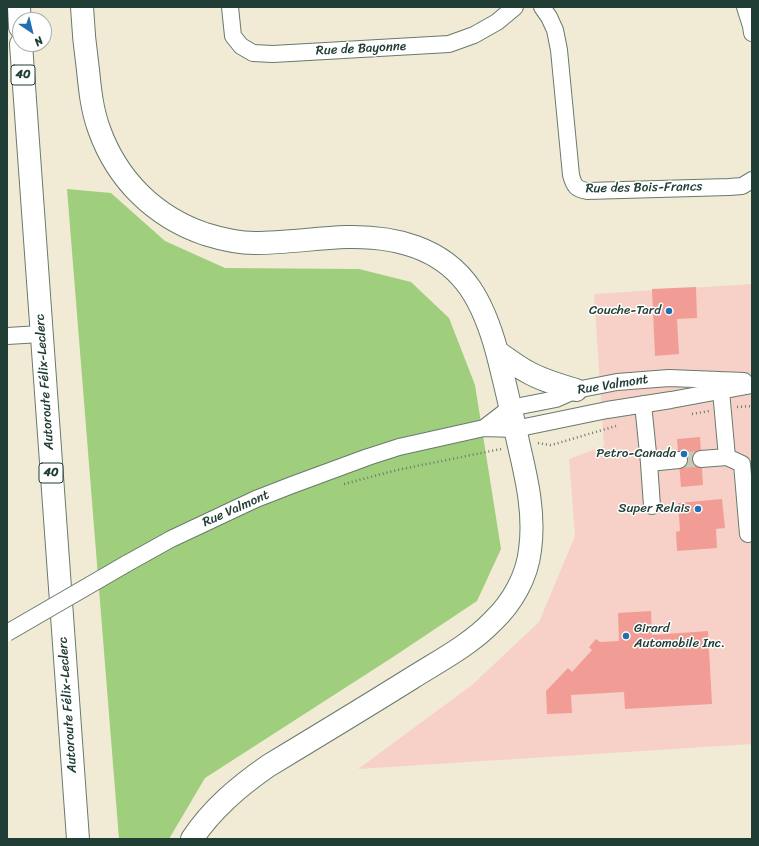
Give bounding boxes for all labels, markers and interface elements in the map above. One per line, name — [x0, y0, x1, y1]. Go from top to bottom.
north arrow — [12, 12, 52, 52]
text: N — [30, 31, 47, 51]
street label: Rue de Bayonne — [316, 39, 406, 59]
road number: 40 — [11, 65, 35, 85]
street label: Rue des Bois-Francs — [586, 179, 702, 197]
place label: Couche-Tard — [589, 303, 661, 319]
marker: Couche-Tard — [664, 306, 674, 316]
street label: Autoroute Félix-Leclerc — [32, 313, 58, 451]
street label: Rue Valmont — [577, 372, 649, 398]
place label: Petro-Canada — [596, 446, 676, 462]
marker: Petro-Canada — [679, 449, 689, 459]
road number: 40 — [39, 463, 63, 483]
street label: Rue Valmont — [200, 487, 272, 531]
place label: Super Relais — [618, 501, 690, 517]
marker: Super Relais — [693, 504, 703, 514]
place label: Girard Automobile Inc. — [634, 621, 725, 652]
marker: Girard Automobile Inc. — [621, 631, 631, 641]
street label: Autoroute Félix-Leclerc — [55, 636, 81, 774]

